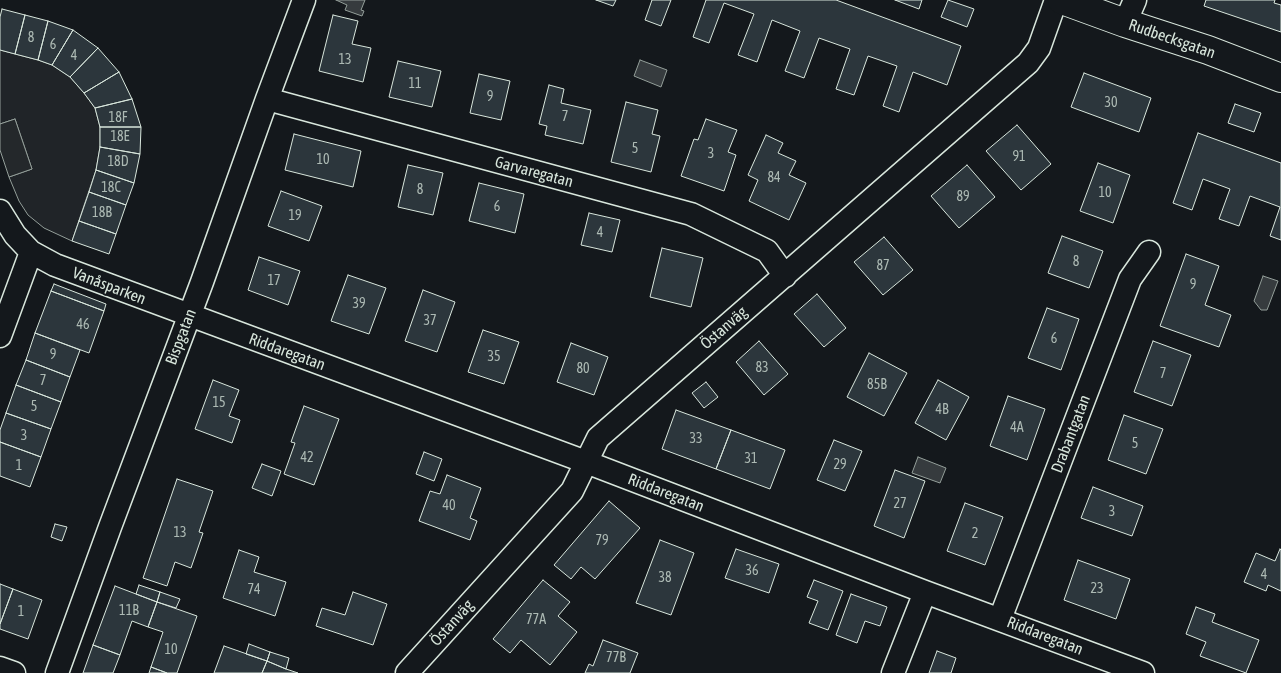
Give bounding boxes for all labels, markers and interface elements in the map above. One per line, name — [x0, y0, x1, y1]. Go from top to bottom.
street label: Rudbecksgatan — [1126, 15, 1218, 63]
house number: 8 — [28, 30, 34, 46]
house number: 6 — [50, 37, 56, 53]
house number: 4 — [71, 48, 77, 64]
house number: 13 — [338, 52, 352, 68]
house number: 11 — [408, 76, 422, 92]
house number: 9 — [487, 89, 493, 105]
house number: 30 — [1104, 95, 1118, 111]
house number: 7 — [562, 109, 568, 125]
house number: 18F — [109, 110, 127, 126]
house number: 18E — [110, 129, 130, 145]
house number: 5 — [632, 141, 638, 157]
house number: 3 — [708, 146, 714, 162]
house number: 91 — [1012, 149, 1026, 165]
house number: 10 — [316, 152, 330, 168]
street label: Garvaregatan — [493, 152, 575, 192]
house number: 18D — [108, 154, 128, 170]
house number: 84 — [767, 170, 781, 186]
house number: 18C — [101, 180, 121, 196]
house number: 8 — [417, 182, 423, 198]
house number: 10 — [1098, 185, 1112, 201]
house number: 89 — [956, 189, 970, 205]
house number: 6 — [494, 199, 500, 215]
house number: 18B — [92, 205, 112, 221]
house number: 19 — [288, 208, 302, 224]
house number: 4 — [597, 225, 603, 241]
house number: 8 — [1073, 254, 1079, 270]
house number: 87 — [876, 258, 890, 274]
street label: Vanåsparken — [70, 263, 148, 309]
house number: 17 — [267, 273, 281, 289]
house number: 9 — [1190, 277, 1196, 293]
house number: 39 — [352, 296, 366, 312]
street label: Östanväg — [697, 303, 751, 353]
street label: Bispgatan — [162, 306, 200, 368]
house number: 37 — [423, 313, 437, 329]
house number: 46 — [76, 317, 90, 333]
street label: Riddaregatan — [246, 329, 328, 375]
house number: 6 — [1051, 331, 1057, 347]
house number: 9 — [50, 347, 56, 363]
house number: 35 — [487, 349, 501, 365]
house number: 83 — [755, 360, 769, 376]
house number: 80 — [576, 361, 590, 377]
house number: 7 — [1160, 366, 1166, 382]
house number: 7 — [40, 373, 46, 389]
house number: 85B — [867, 377, 887, 393]
street label: Drabantgatan — [1047, 392, 1095, 476]
house number: 15 — [212, 395, 226, 411]
house number: 5 — [31, 399, 37, 415]
house number: 4B — [935, 402, 949, 418]
house number: 4A — [1010, 420, 1024, 436]
house number: 3 — [21, 428, 27, 444]
house number: 33 — [689, 431, 703, 447]
house number: 5 — [1132, 436, 1138, 452]
house number: 42 — [300, 450, 314, 466]
house number: 31 — [744, 451, 758, 467]
house number: 29 — [833, 457, 847, 473]
house number: 1 — [16, 458, 22, 474]
street label: Riddaregatan — [625, 470, 707, 516]
house number: 27 — [893, 496, 907, 512]
house number: 40 — [442, 498, 456, 514]
house number: 3 — [1109, 504, 1115, 520]
house number: 13 — [173, 525, 187, 541]
house number: 2 — [972, 526, 978, 542]
house number: 79 — [595, 533, 609, 549]
house number: 36 — [745, 563, 759, 579]
house number: 4 — [1261, 567, 1267, 583]
house number: 38 — [658, 570, 672, 586]
house number: 23 — [1090, 581, 1104, 597]
house number: 74 — [247, 582, 261, 598]
street label: Östanväg — [426, 596, 478, 650]
house number: 11B — [119, 603, 139, 619]
house number: 1 — [18, 604, 24, 620]
house number: 77A — [526, 612, 546, 628]
street label: Riddaregatan — [1004, 613, 1086, 659]
house number: 10 — [164, 642, 178, 658]
house number: 77B — [606, 650, 626, 666]

